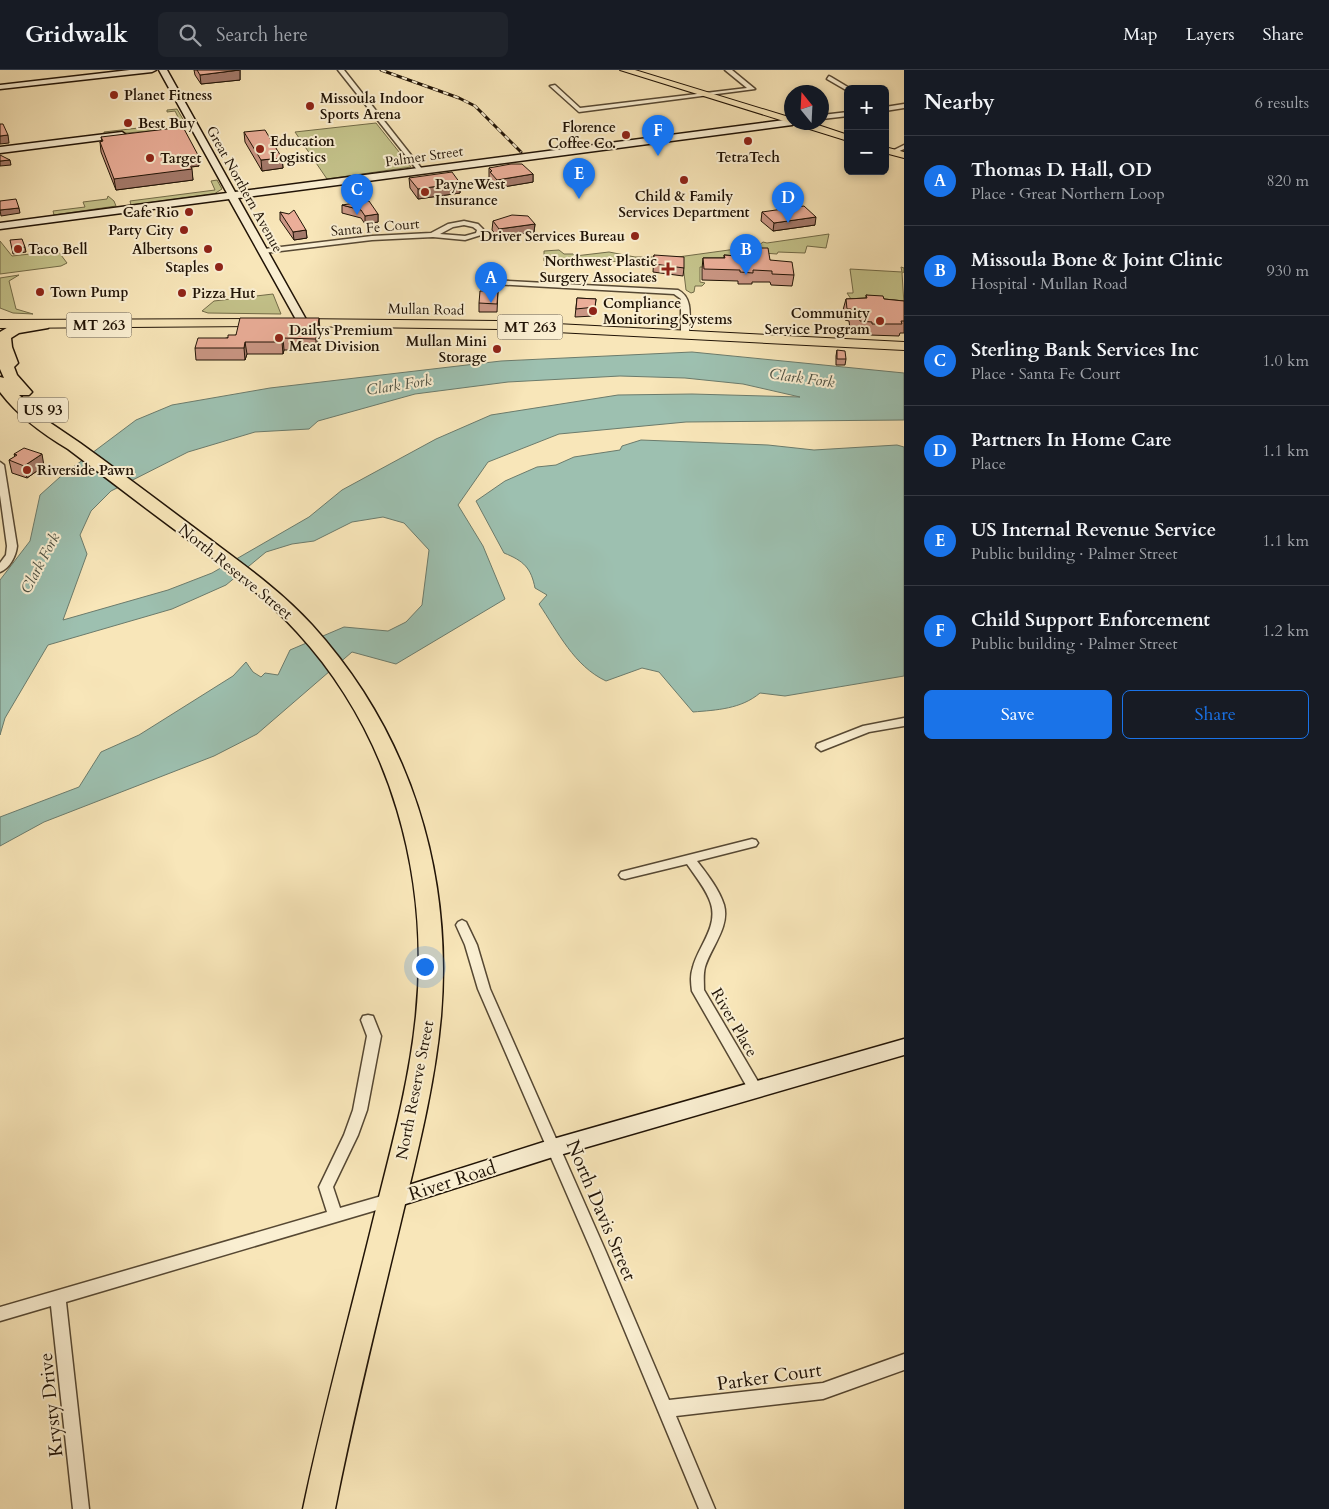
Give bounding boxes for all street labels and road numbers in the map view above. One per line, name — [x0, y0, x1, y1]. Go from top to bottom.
street label: Great Northern Avenue — [202, 123, 287, 256]
street label: Palmer Street — [384, 142, 465, 171]
street label: Santa Fe Court — [330, 214, 421, 241]
street label: Mullan Road — [388, 299, 465, 320]
road number: MT 263 — [66, 312, 132, 338]
road number: MT 263 — [498, 314, 562, 340]
road number: US 93 — [18, 398, 68, 422]
street label: North Reserve Street — [174, 519, 297, 625]
street label: River Place — [706, 984, 763, 1061]
street label: North Reserve Street — [391, 1019, 439, 1162]
street label: North Davis Street — [560, 1136, 642, 1285]
street label: River Road — [405, 1155, 499, 1207]
street label: Krysty Drive — [33, 1352, 69, 1458]
street label: Parker Court — [715, 1357, 823, 1397]

